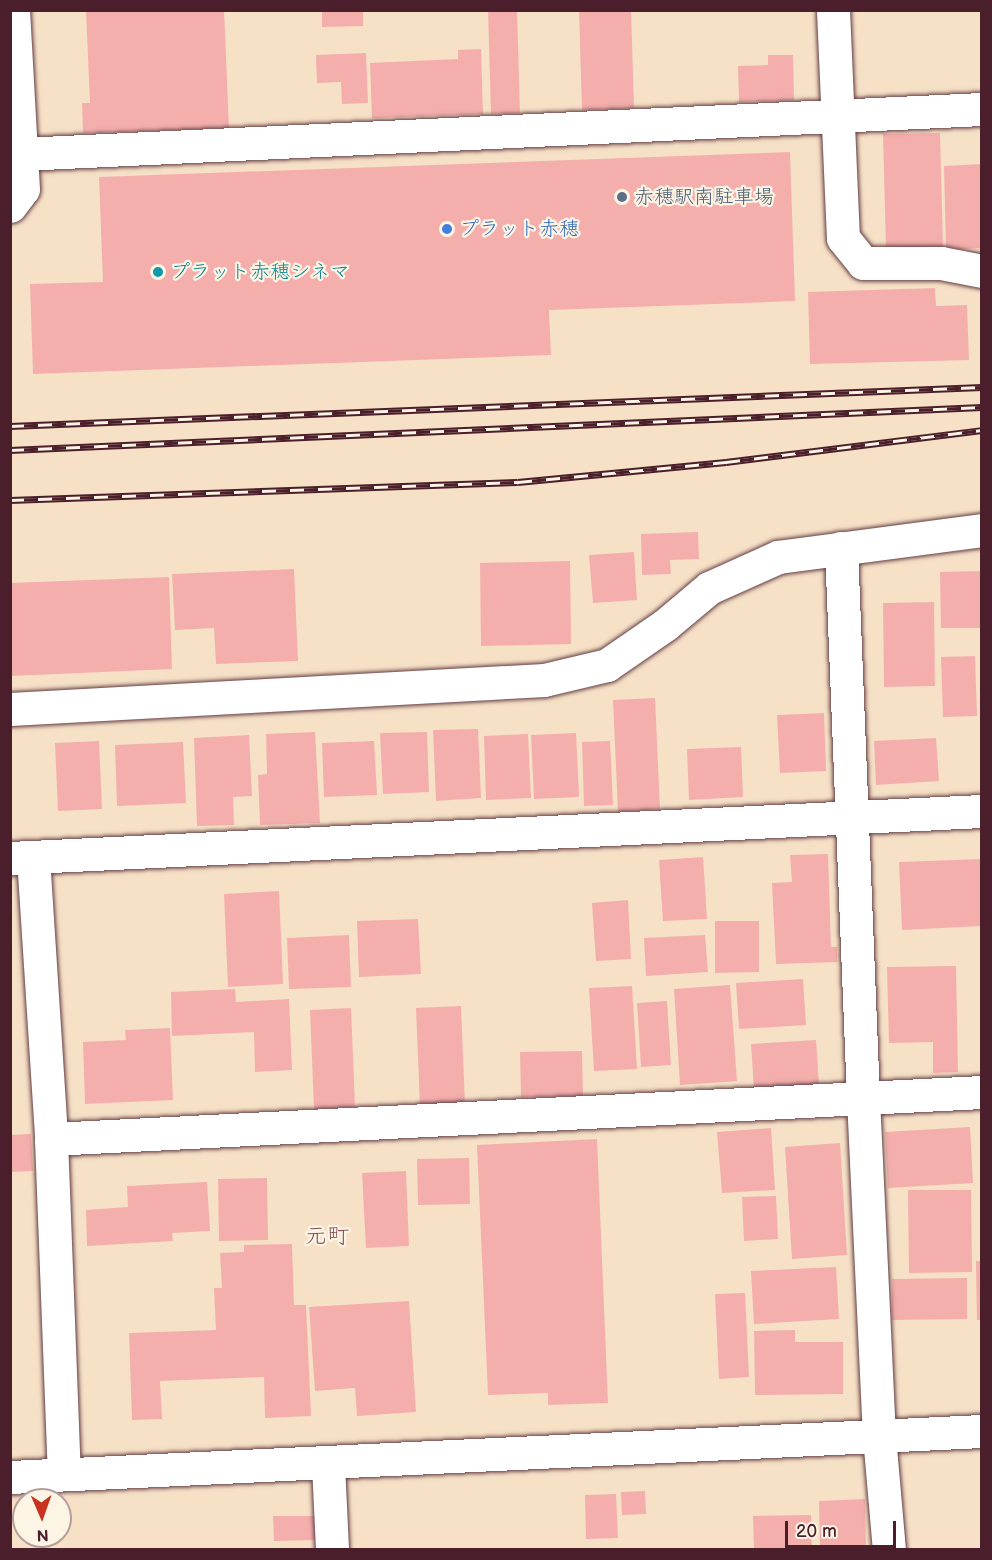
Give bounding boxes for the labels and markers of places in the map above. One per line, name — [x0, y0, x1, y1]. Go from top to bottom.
place label: 赤穂駅南駐車場 — [634, 185, 774, 209]
marker: 赤穂駅南駐車場 — [615, 190, 629, 204]
place label: プラット赤穂 — [459, 217, 579, 241]
marker: プラット赤穂 — [440, 222, 454, 236]
place label: プラット赤穂シネマ — [170, 260, 350, 284]
marker: プラット赤穂シネマ — [151, 265, 165, 279]

